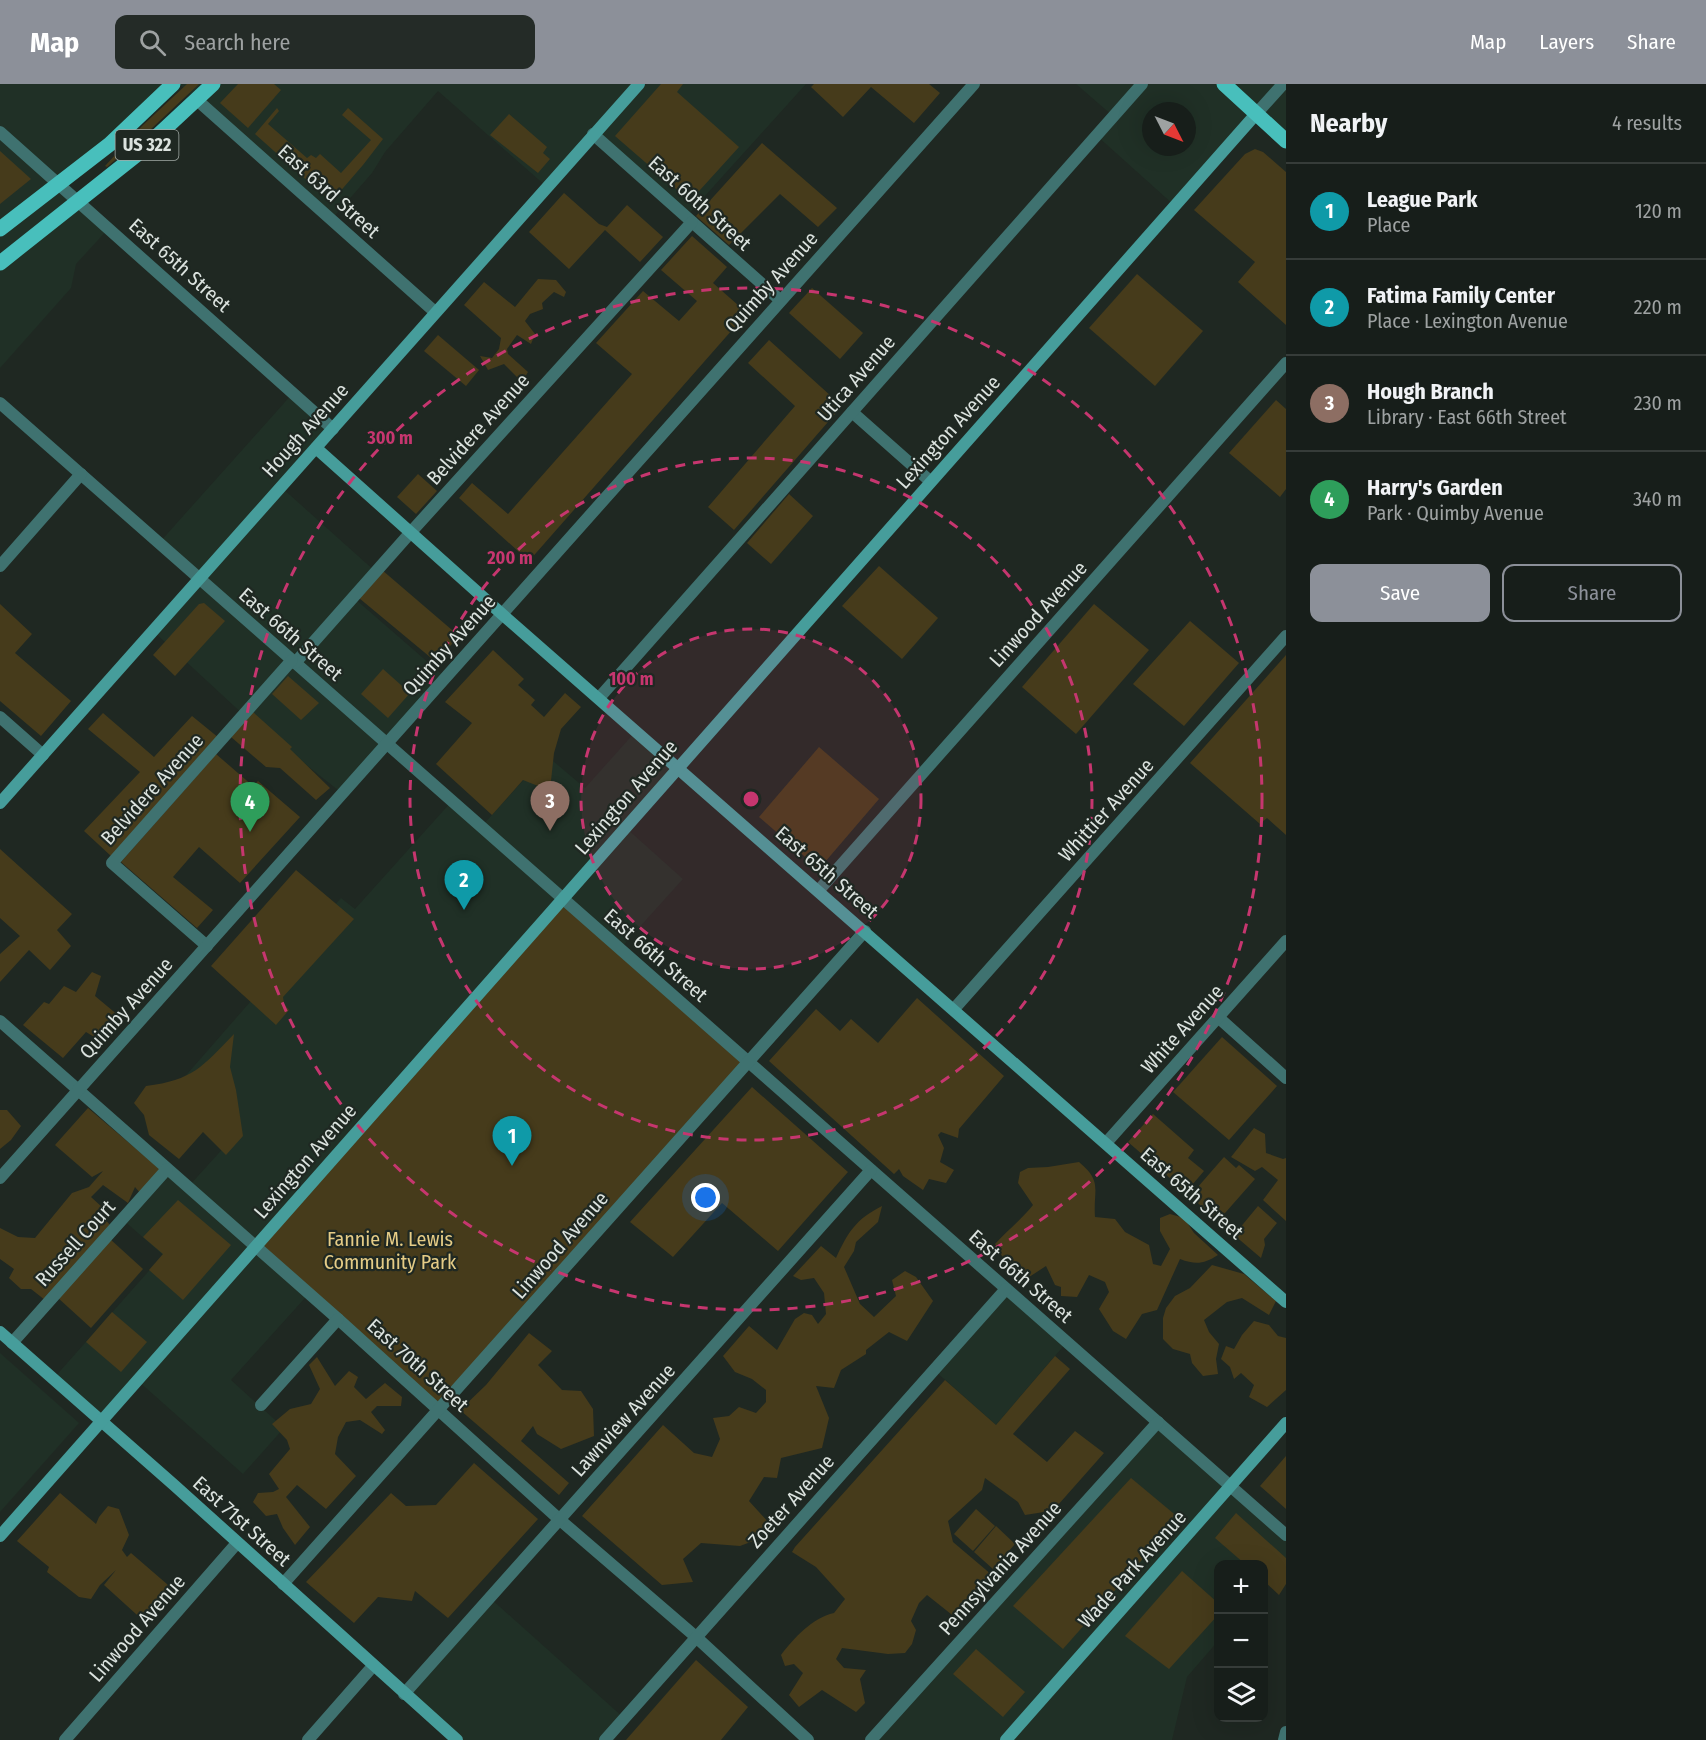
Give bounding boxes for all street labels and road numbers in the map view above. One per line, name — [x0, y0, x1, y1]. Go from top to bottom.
road number: US 322 — [116, 130, 178, 160]
street label: East 63rd Street — [273, 139, 385, 243]
street label: East 60th Street — [644, 151, 757, 256]
street label: East 65th Street — [124, 213, 236, 317]
street label: Quimby Avenue — [719, 227, 823, 337]
street label: Utica Avenue — [812, 330, 900, 426]
street label: Belvidere Avenue — [422, 368, 534, 490]
street label: Lexington Avenue — [891, 370, 1005, 494]
street label: Hough Avenue — [257, 378, 353, 482]
street label: Linwood Avenue — [984, 556, 1092, 672]
street label: East 66th Street — [234, 582, 348, 686]
street label: Quimby Avenue — [397, 590, 501, 700]
street label: Belvidere Avenue — [96, 728, 208, 850]
street label: Lexington Avenue — [570, 735, 682, 859]
street label: Whittier Avenue — [1053, 754, 1159, 866]
street label: East 65th Street — [771, 821, 884, 923]
street label: East 66th Street — [599, 903, 713, 1007]
street label: Quimby Avenue — [74, 953, 178, 1063]
street label: White Avenue — [1136, 980, 1228, 1078]
street label: Lexington Avenue — [249, 1099, 361, 1223]
street label: East 65th Street — [1136, 1142, 1249, 1244]
street label: Linwood Avenue — [507, 1187, 613, 1303]
street label: Russell Court — [30, 1195, 120, 1291]
street label: East 66th Street — [964, 1224, 1078, 1328]
street label: East 70th Street — [362, 1313, 474, 1417]
street label: Lawnview Avenue — [566, 1359, 680, 1481]
street label: Zoeter Avenue — [743, 1449, 839, 1553]
street label: East 71st Street — [188, 1471, 296, 1571]
street label: Pennsylvania Avenue — [934, 1496, 1066, 1640]
street label: Wade Park Avenue — [1073, 1505, 1191, 1633]
street label: Linwood Avenue — [84, 1570, 190, 1686]

